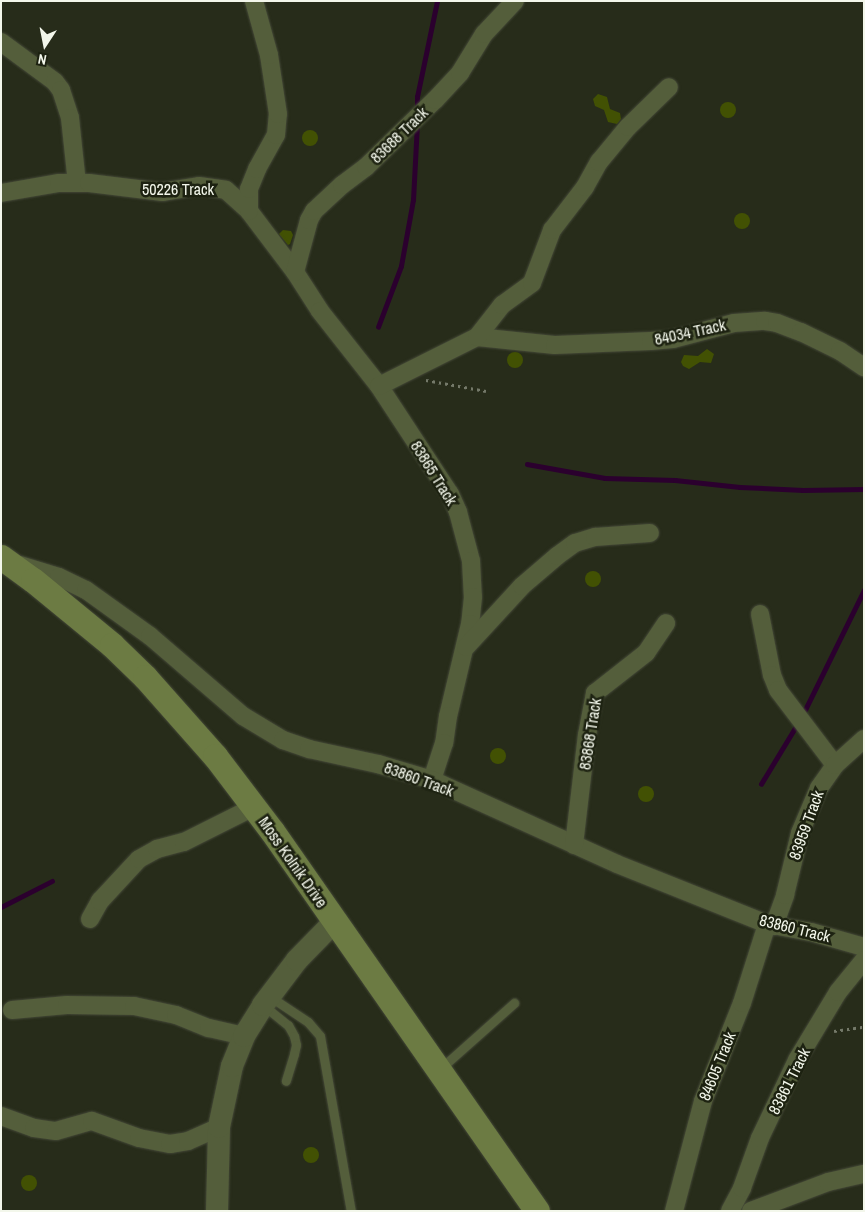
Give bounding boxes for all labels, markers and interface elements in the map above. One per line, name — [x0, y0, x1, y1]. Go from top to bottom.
north arrow — [20, 20, 70, 70]
text: N — [36, 50, 48, 69]
street label: 83688 Track — [366, 103, 432, 167]
street label: 50226 Track — [142, 179, 214, 199]
street label: 84034 Track — [653, 315, 727, 349]
street label: 83865 Track — [407, 437, 461, 509]
street label: 83868 Track — [575, 697, 605, 771]
street label: 83860 Track — [382, 758, 456, 800]
street label: 83959 Track — [785, 788, 827, 862]
street label: Moss Kolnik Drive — [255, 813, 331, 911]
street label: 83860 Track — [758, 910, 832, 946]
street label: 84605 Track — [695, 1029, 739, 1103]
street label: 83861 Track — [764, 1044, 814, 1118]

